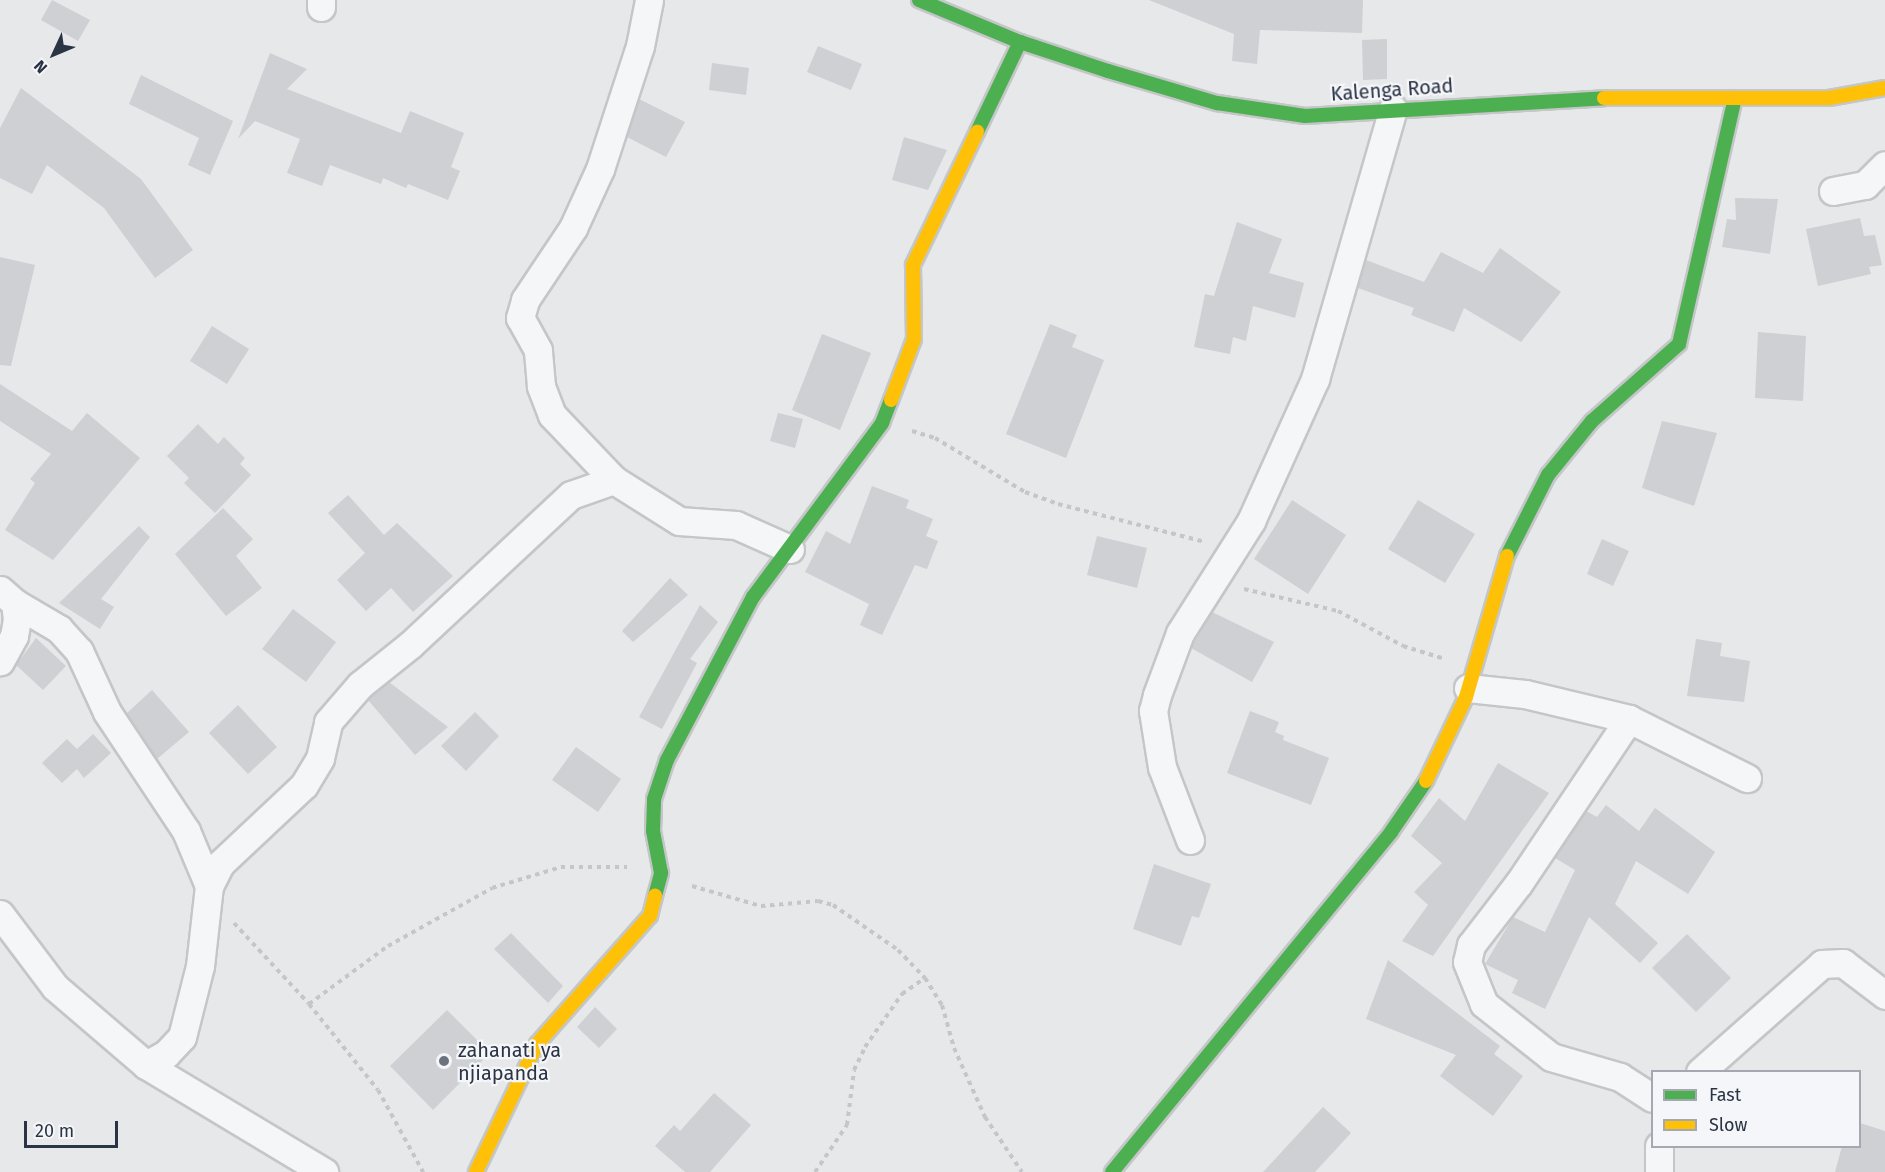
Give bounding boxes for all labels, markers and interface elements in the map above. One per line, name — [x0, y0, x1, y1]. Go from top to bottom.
north arrow — [24, 24, 84, 84]
text: N — [30, 56, 51, 77]
street label: Kalenga Road — [1330, 74, 1454, 106]
place label: zahanati ya njiapanda — [458, 1038, 561, 1085]
marker: zahanati ya njiapanda — [435, 1052, 453, 1070]
legend — [1651, 1070, 1861, 1148]
text: Fast — [1709, 1084, 1741, 1106]
scale bar — [27, 1109, 122, 1147]
text: Slow — [1709, 1114, 1747, 1136]
text: 20 m — [35, 1120, 74, 1142]

